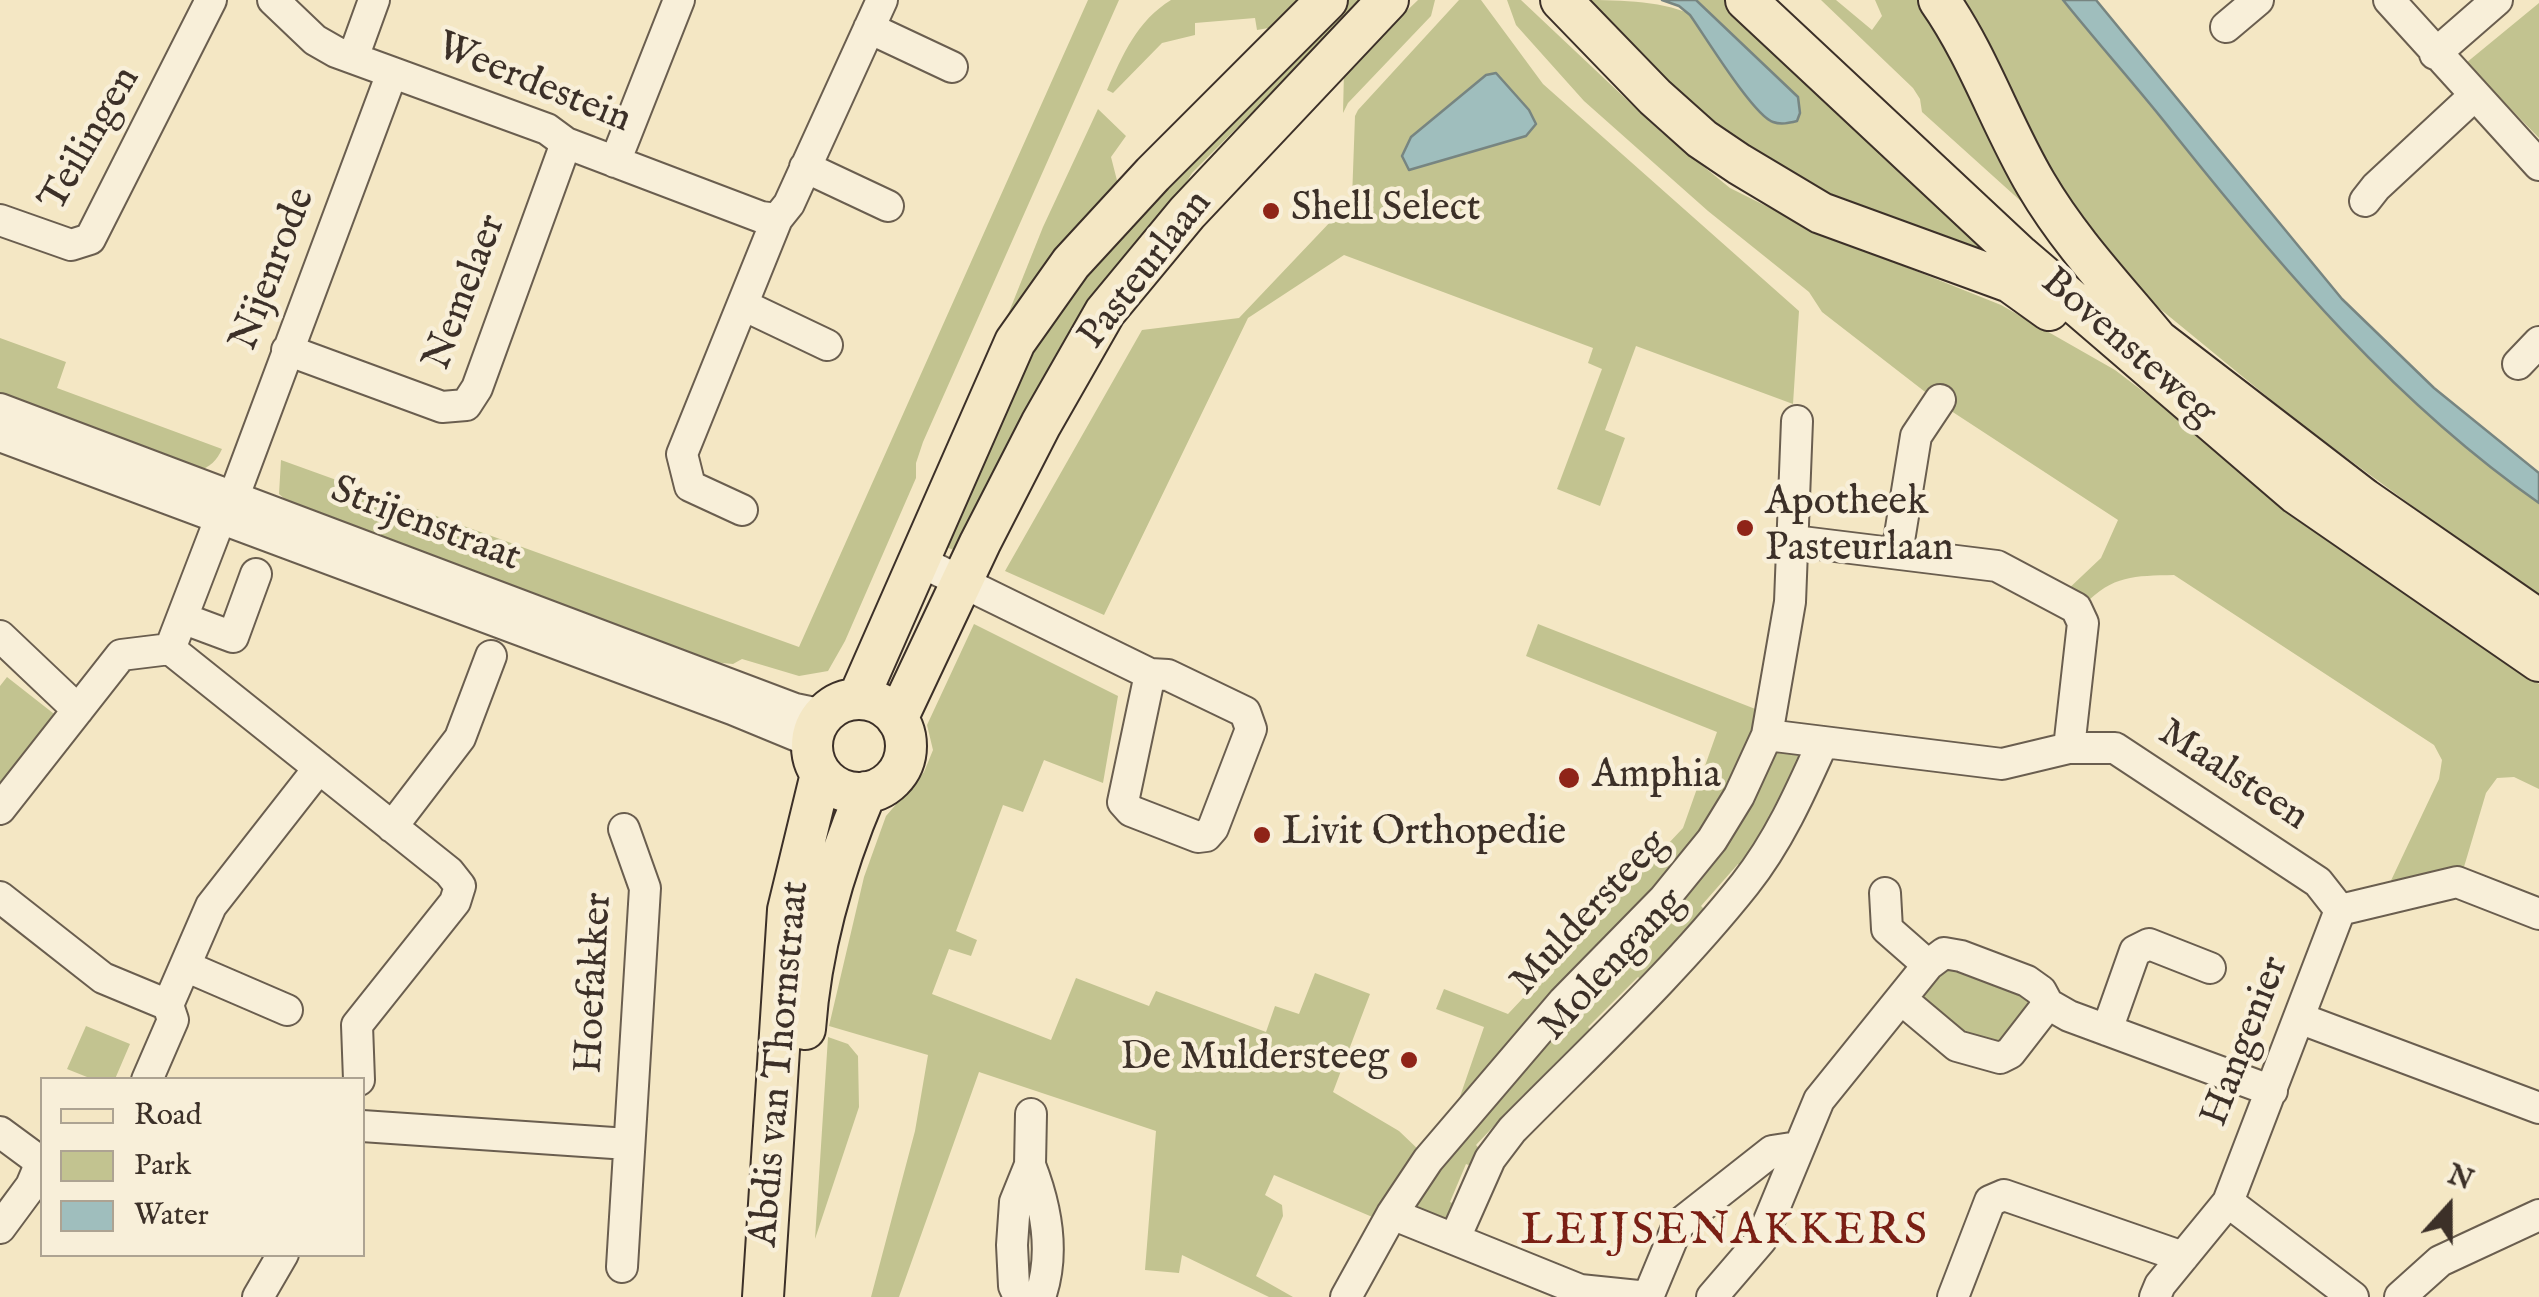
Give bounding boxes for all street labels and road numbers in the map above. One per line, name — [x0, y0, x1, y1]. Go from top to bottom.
street label: Weerdestein — [429, 24, 637, 146]
street label: Teilingen — [31, 59, 153, 221]
street label: Nijenrode — [222, 182, 328, 358]
street label: Pasteurlaan — [1070, 182, 1224, 360]
street label: Nemelaer — [416, 209, 518, 377]
street label: Bovensteweg — [2029, 260, 2225, 438]
street label: Strijenstraat — [323, 468, 527, 584]
street label: Maalsteen — [2148, 711, 2316, 843]
street label: Muldersteeg — [1502, 821, 1680, 1007]
street label: Abdis van Thornstraat — [742, 879, 822, 1249]
street label: Molengang — [1531, 880, 1697, 1052]
street label: Hoefakker — [567, 891, 625, 1075]
street label: Hangenier — [2193, 950, 2301, 1134]

